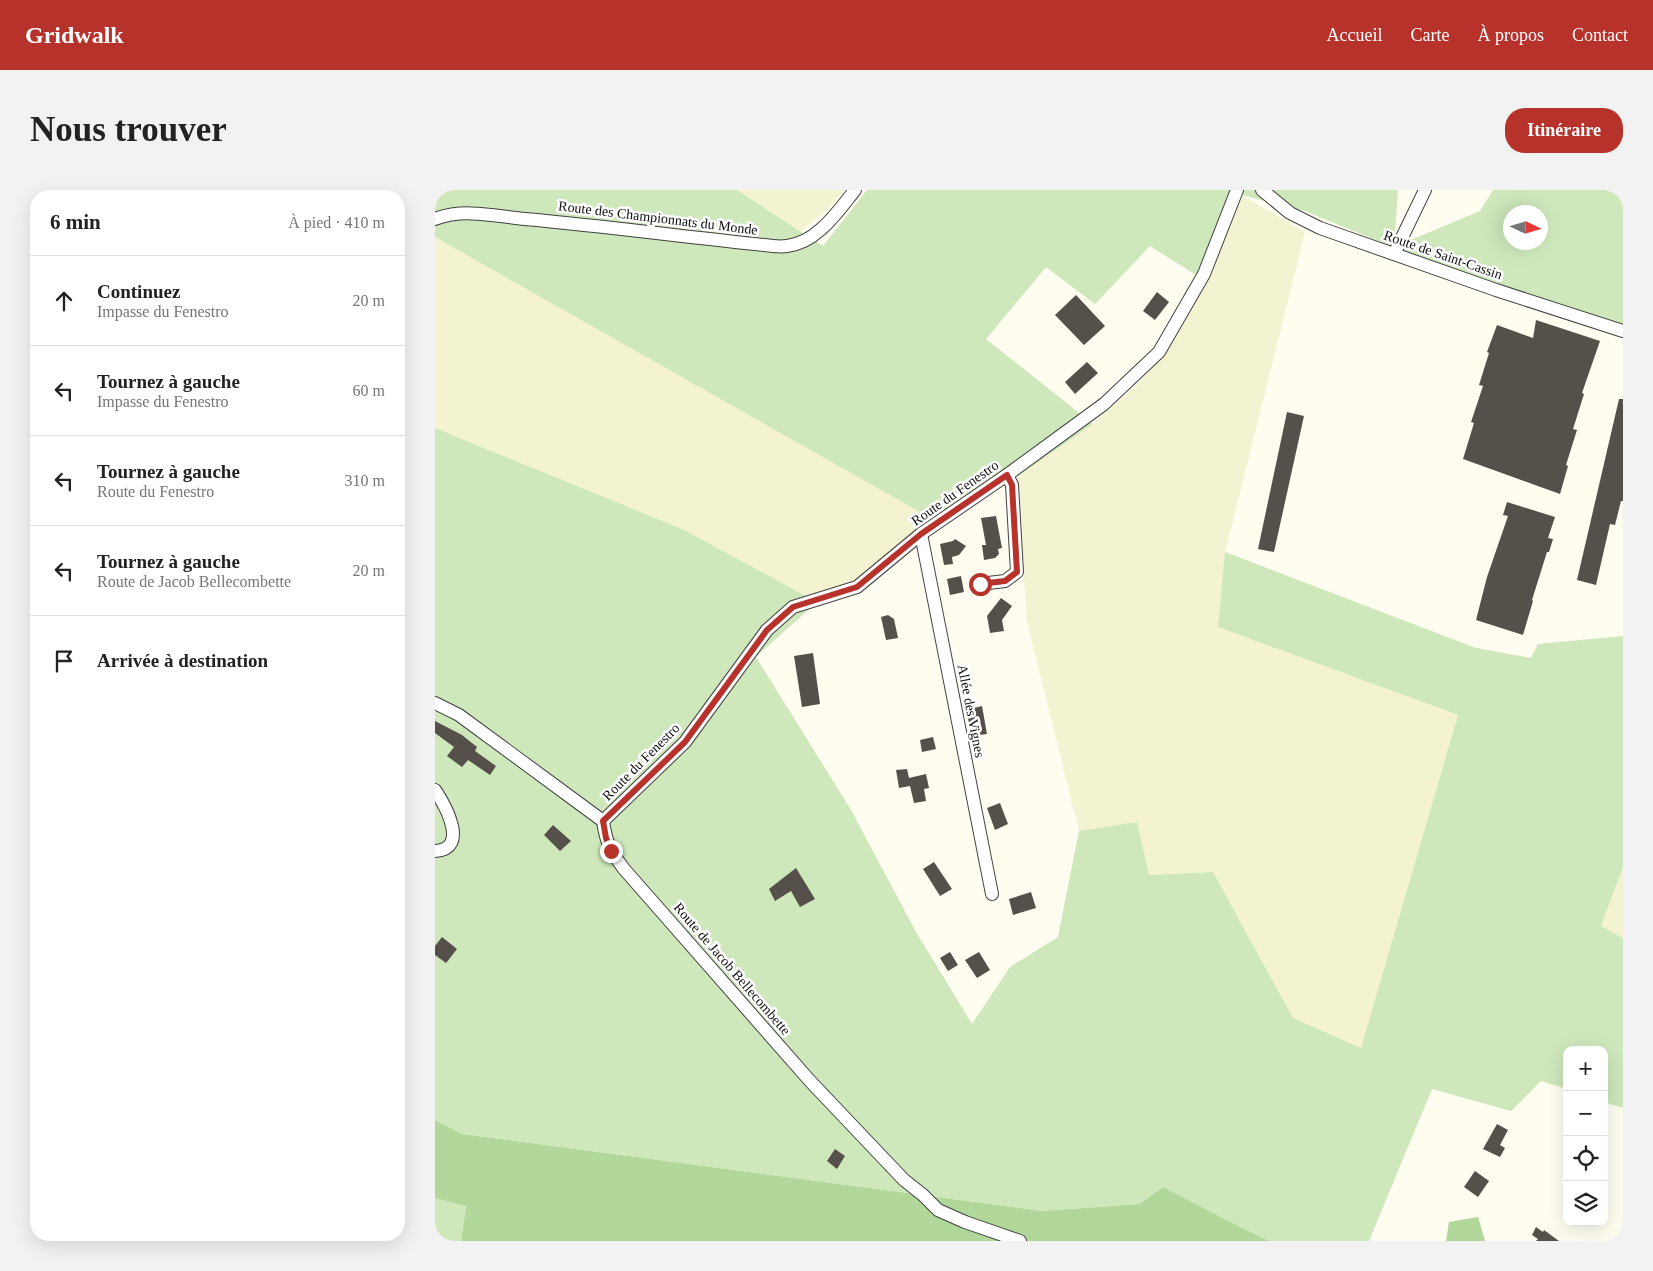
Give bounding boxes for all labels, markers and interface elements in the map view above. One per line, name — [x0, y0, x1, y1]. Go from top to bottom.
text: Gridwalk — [25, 22, 124, 48]
text: Accueil — [1327, 25, 1383, 45]
text: Carte — [1411, 25, 1450, 45]
text: À propos — [1478, 25, 1544, 45]
text: Contact — [1572, 25, 1628, 45]
button: Itinéraire — [1505, 108, 1623, 153]
text: Nous trouver — [30, 110, 227, 149]
street label: Route des Championnats du Monde — [558, 198, 758, 238]
north arrow — [1503, 205, 1548, 250]
text: 6 min — [50, 210, 101, 234]
text: À pied · 410 m — [288, 214, 385, 231]
street label: Route de Saint-Cassin — [1382, 228, 1504, 282]
text: Continuez — [97, 281, 180, 302]
icon: ahead — [50, 287, 78, 315]
text: 20 m — [353, 292, 385, 309]
text: Impasse du Fenestro — [97, 303, 229, 320]
text: Tournez à gauche — [97, 371, 240, 392]
icon: left — [50, 377, 78, 405]
text: 60 m — [353, 382, 385, 399]
text: Impasse du Fenestro — [97, 393, 229, 410]
street label: Route du Fenestro — [909, 457, 1001, 529]
text: Tournez à gauche — [97, 461, 240, 482]
icon: left — [50, 467, 78, 495]
text: 310 m — [345, 472, 385, 489]
text: Route du Fenestro — [97, 483, 214, 500]
text: Tournez à gauche — [97, 551, 240, 572]
icon: left — [50, 557, 78, 585]
text: 20 m — [353, 562, 385, 579]
text: Route de Jacob Bellecombette — [97, 573, 291, 590]
route start — [969, 573, 992, 596]
icon: arrive — [50, 647, 78, 675]
text: Arrivée à destination — [97, 650, 268, 671]
street label: Allée des Vignes — [955, 663, 987, 759]
street label: Route du Fenestro — [599, 720, 683, 804]
route end — [600, 840, 623, 863]
street label: Route de Jacob Bellecombette — [671, 900, 793, 1038]
map controls — [1563, 1046, 1608, 1226]
button: + — [1563, 1046, 1608, 1091]
button: − — [1563, 1091, 1608, 1136]
button: locate — [1563, 1136, 1608, 1181]
button: layers — [1563, 1181, 1608, 1226]

